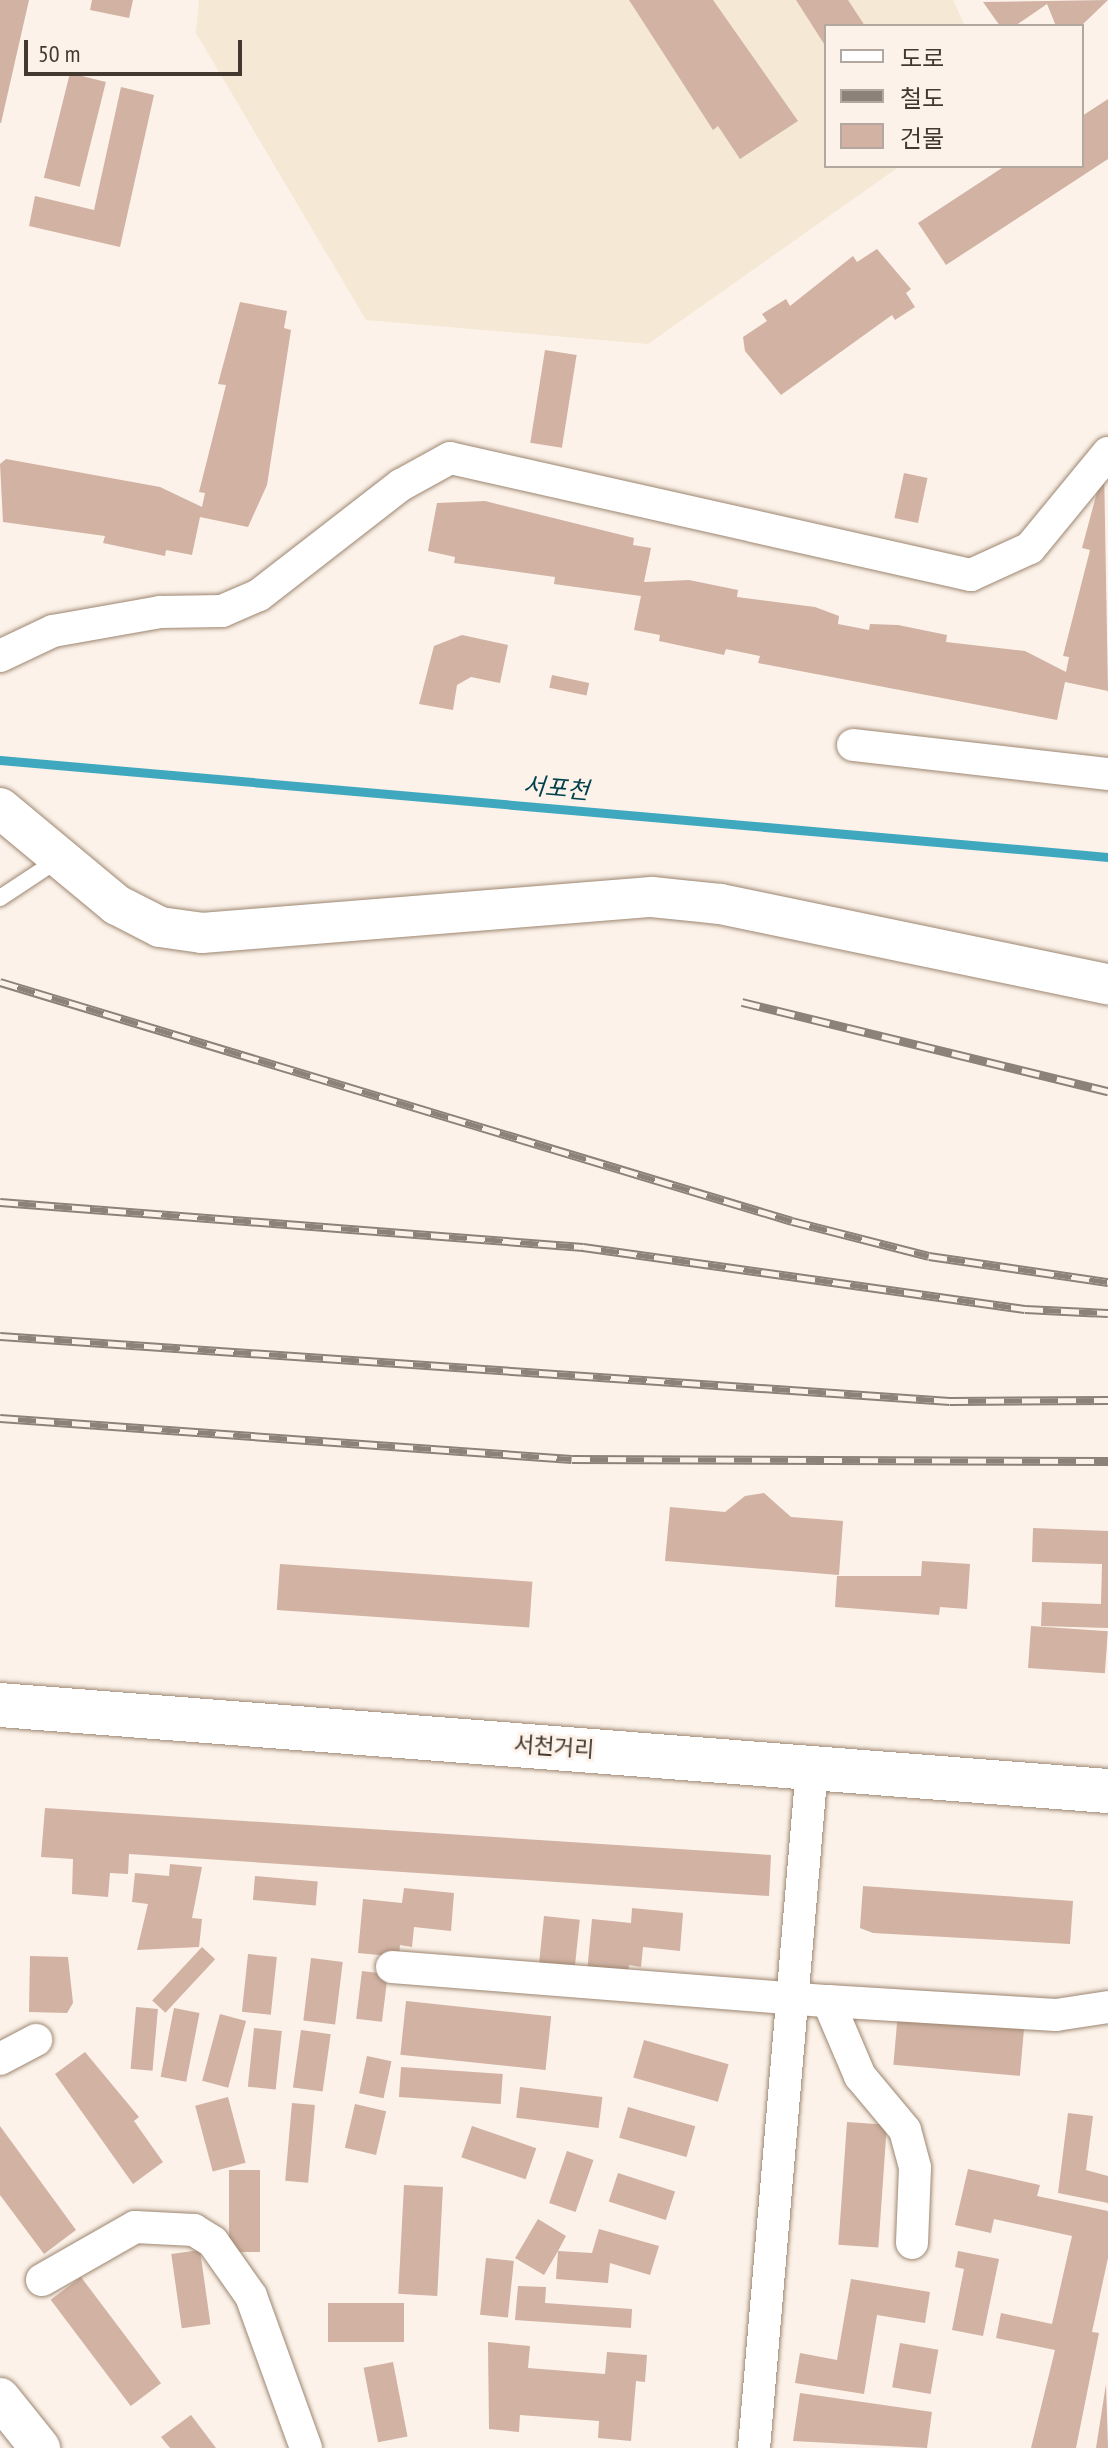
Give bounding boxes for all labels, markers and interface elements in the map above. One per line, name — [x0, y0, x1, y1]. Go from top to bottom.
scale bar — [28, 24, 246, 74]
legend — [824, 24, 1084, 168]
text: 50 m — [38, 38, 80, 69]
text: 도로 — [900, 43, 944, 74]
text: 철도 — [900, 83, 944, 114]
text: 건물 — [900, 123, 944, 154]
water label: 서포천 — [522, 771, 590, 805]
street label: 서천거리 — [513, 1731, 595, 1763]

